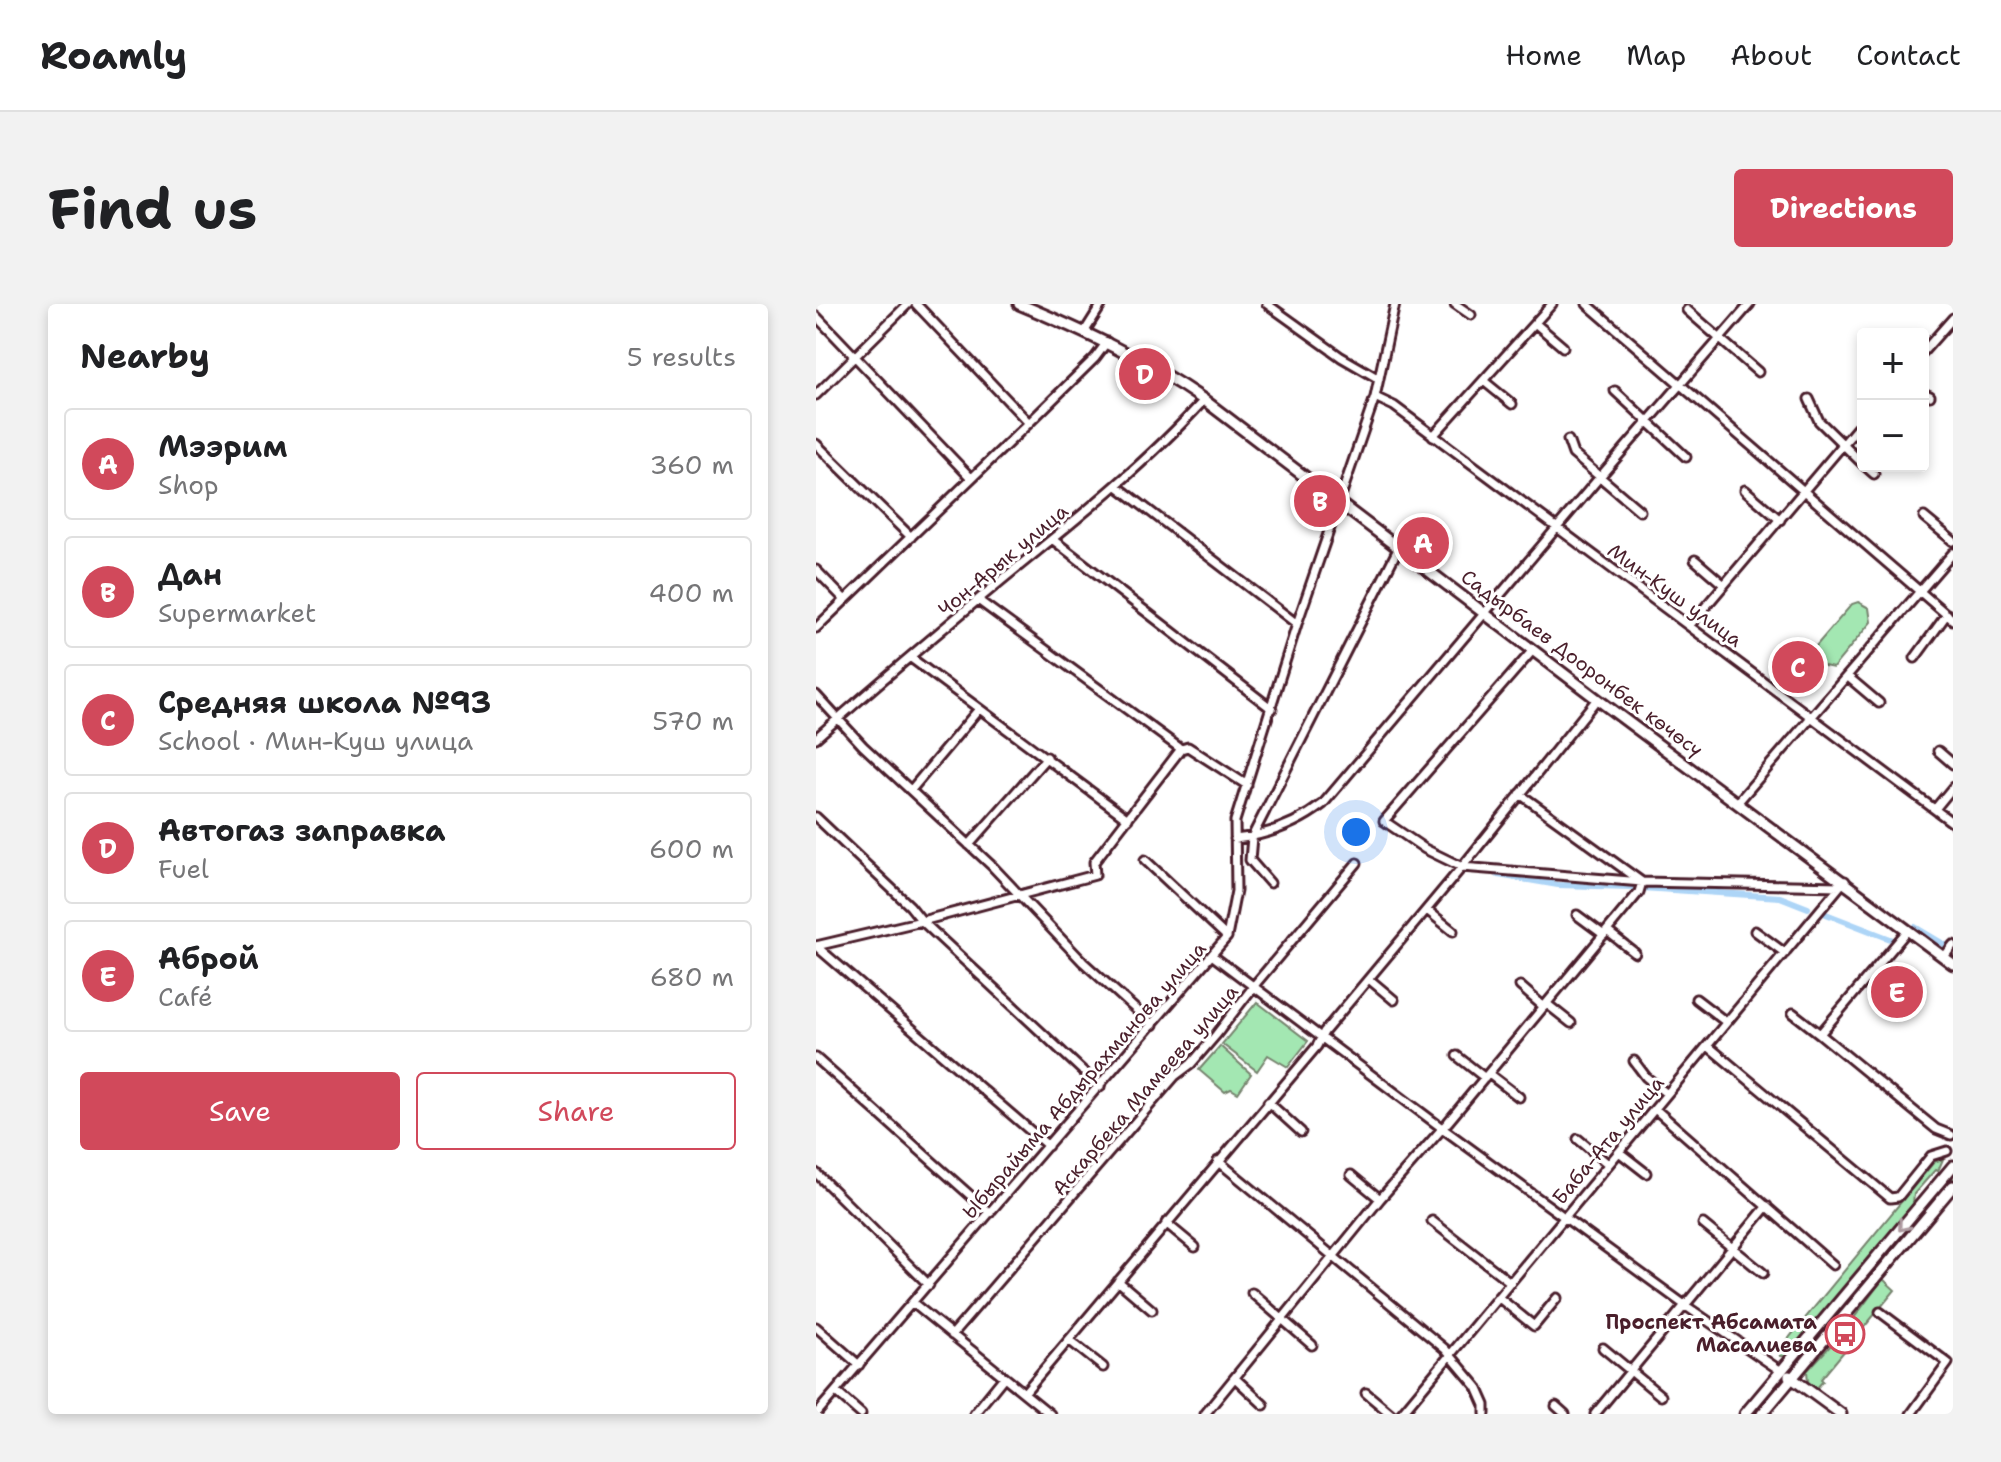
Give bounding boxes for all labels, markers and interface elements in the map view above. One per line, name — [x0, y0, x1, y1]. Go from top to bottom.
text: Roamly — [40, 30, 187, 81]
text: Home — [1505, 36, 1582, 74]
text: Map — [1626, 36, 1686, 74]
text: About — [1730, 36, 1812, 74]
text: Contact — [1856, 36, 1961, 74]
button: Directions — [1734, 169, 1953, 247]
text: Find us — [48, 171, 257, 246]
map controls — [1857, 328, 1929, 472]
button: + — [1857, 328, 1929, 400]
text: Nearby — [80, 333, 210, 379]
text: 5 results — [627, 339, 736, 374]
pin: D — [1119, 344, 1171, 404]
button: − — [1857, 400, 1929, 472]
text: Мээрим — [158, 426, 287, 467]
text: A — [98, 447, 118, 482]
text: 360 m — [649, 447, 734, 482]
text: Shop — [158, 467, 219, 502]
pin: B — [1294, 471, 1346, 531]
street label: Чон-Арык улица — [933, 498, 1074, 622]
pin: A — [1397, 513, 1449, 573]
street label: Мин-Куш улица — [1603, 537, 1748, 653]
text: Дан — [158, 554, 222, 595]
street label: Садырбаев Дооронбек көчөсү — [1456, 563, 1708, 763]
text: B — [100, 575, 116, 610]
text: 400 m — [649, 575, 734, 610]
text: Supermarket — [158, 595, 316, 630]
pin: C — [1772, 637, 1824, 697]
text: Средняя школа №93 — [158, 682, 491, 723]
text: C — [100, 703, 116, 738]
text: 570 m — [652, 703, 734, 738]
text: School · Мин-Куш улица — [158, 723, 473, 758]
text: Автогаз заправка — [158, 810, 446, 851]
your location — [1336, 812, 1376, 852]
text: D — [99, 831, 117, 866]
text: 600 m — [649, 831, 734, 866]
text: Fuel — [158, 851, 209, 886]
street label: Ыбырайыма Абдырахманова улица — [956, 935, 1212, 1224]
text: Аброй — [158, 938, 259, 979]
text: E — [99, 959, 117, 994]
text: 680 m — [650, 959, 734, 994]
pin: E — [1871, 962, 1923, 1022]
text: Café — [158, 979, 213, 1014]
street label: Аскарбека Мамеева улица — [1046, 979, 1244, 1201]
street label: Баба-Ата улица — [1547, 1070, 1670, 1210]
button: Save — [80, 1072, 400, 1150]
button: Share — [416, 1072, 736, 1150]
one-way arrow — [1898, 1217, 1913, 1231]
place label: Проспект Абсамата Масалиева — [1606, 1309, 1817, 1358]
bus stop icon: Проспект Абсамата Масалиева — [1824, 1313, 1866, 1355]

